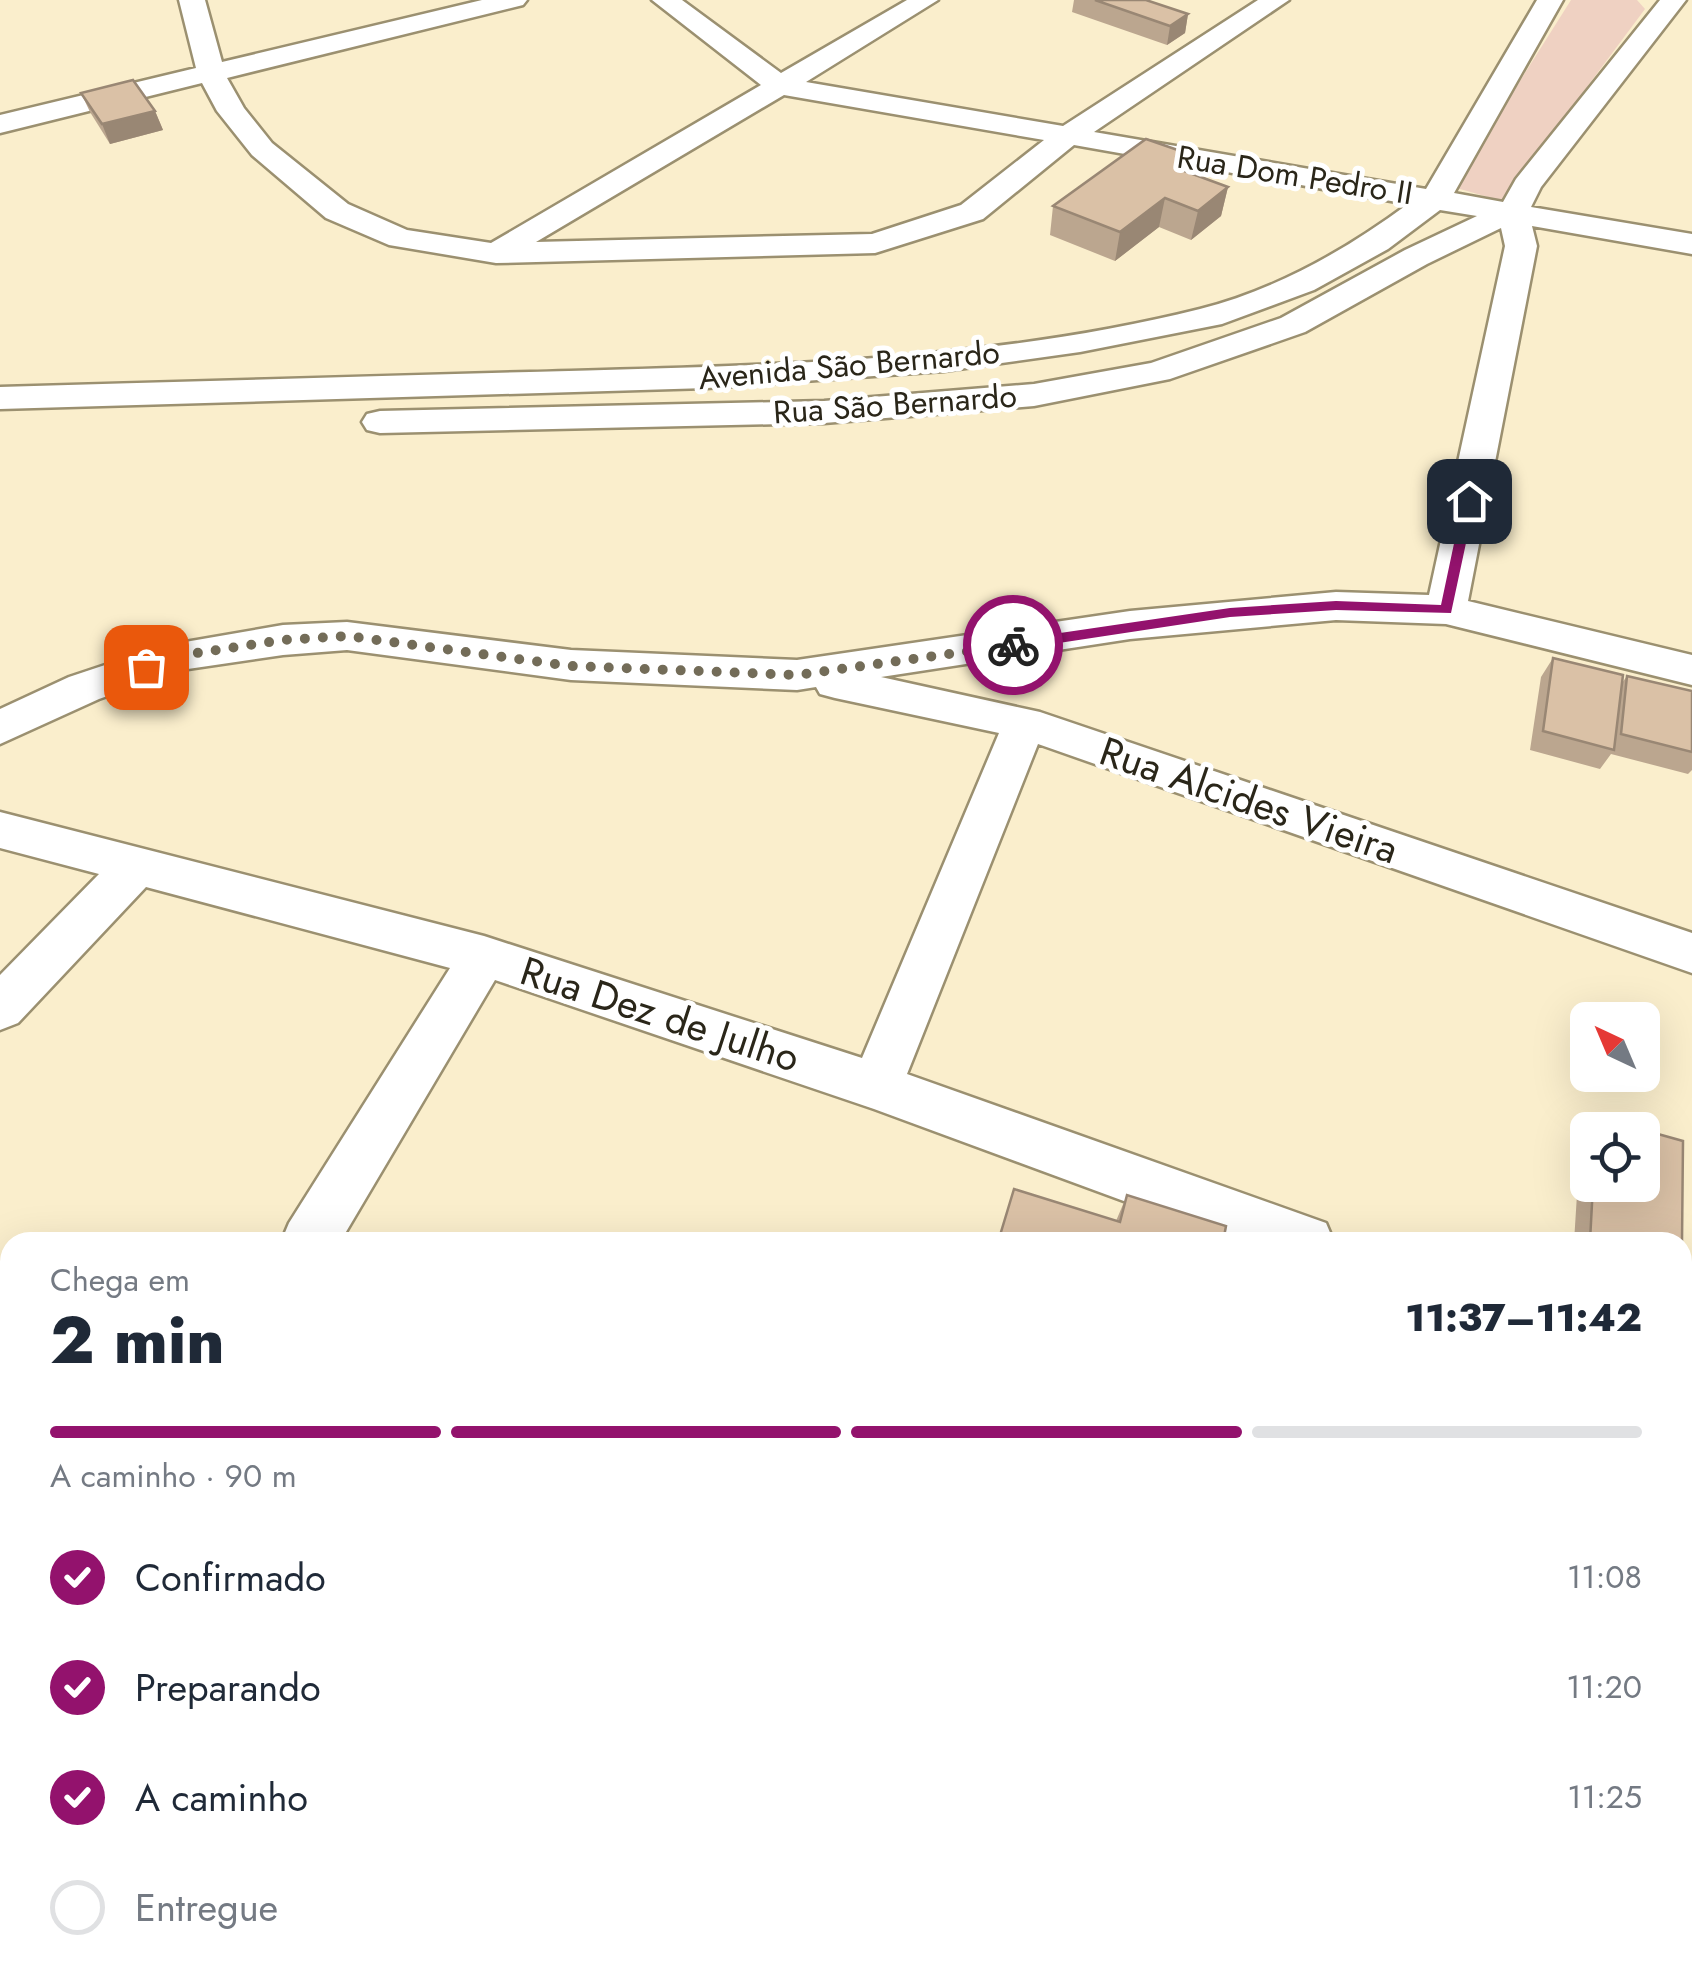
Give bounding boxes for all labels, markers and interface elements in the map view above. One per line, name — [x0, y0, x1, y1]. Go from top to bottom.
street label: Rua Dom Pedro II — [1174, 134, 1416, 216]
street label: Avenida São Bernardo — [696, 329, 1002, 401]
street label: Rua São Bernardo — [772, 373, 1018, 435]
pin — [1427, 459, 1512, 544]
icon: home — [1442, 474, 1497, 529]
courier — [963, 595, 1063, 695]
icon: bike — [986, 618, 1041, 673]
pin — [104, 625, 189, 710]
icon: bag — [119, 640, 174, 695]
street label: Rua Alcides Vieira — [1092, 722, 1406, 878]
street label: Rua Dez de Julho — [513, 942, 807, 1086]
north arrow — [1570, 1002, 1660, 1092]
map controls — [1570, 1002, 1660, 1202]
button: locate — [1570, 1112, 1660, 1202]
text: Chega em — [50, 1257, 190, 1303]
text: 11:37–11:42 — [1405, 1290, 1642, 1345]
text: 2 min — [50, 1293, 225, 1387]
text: A caminho · 90 m — [50, 1453, 297, 1499]
icon: check — [50, 1550, 105, 1605]
text: Confirmado — [135, 1550, 326, 1605]
text: 11:08 — [1567, 1554, 1642, 1600]
icon: check — [50, 1660, 105, 1715]
text: Preparando — [135, 1660, 321, 1715]
text: 11:20 — [1566, 1664, 1642, 1710]
icon: check — [50, 1770, 105, 1825]
text: A caminho — [135, 1770, 308, 1825]
text: 11:25 — [1567, 1774, 1642, 1820]
text: Entregue — [135, 1880, 278, 1935]

